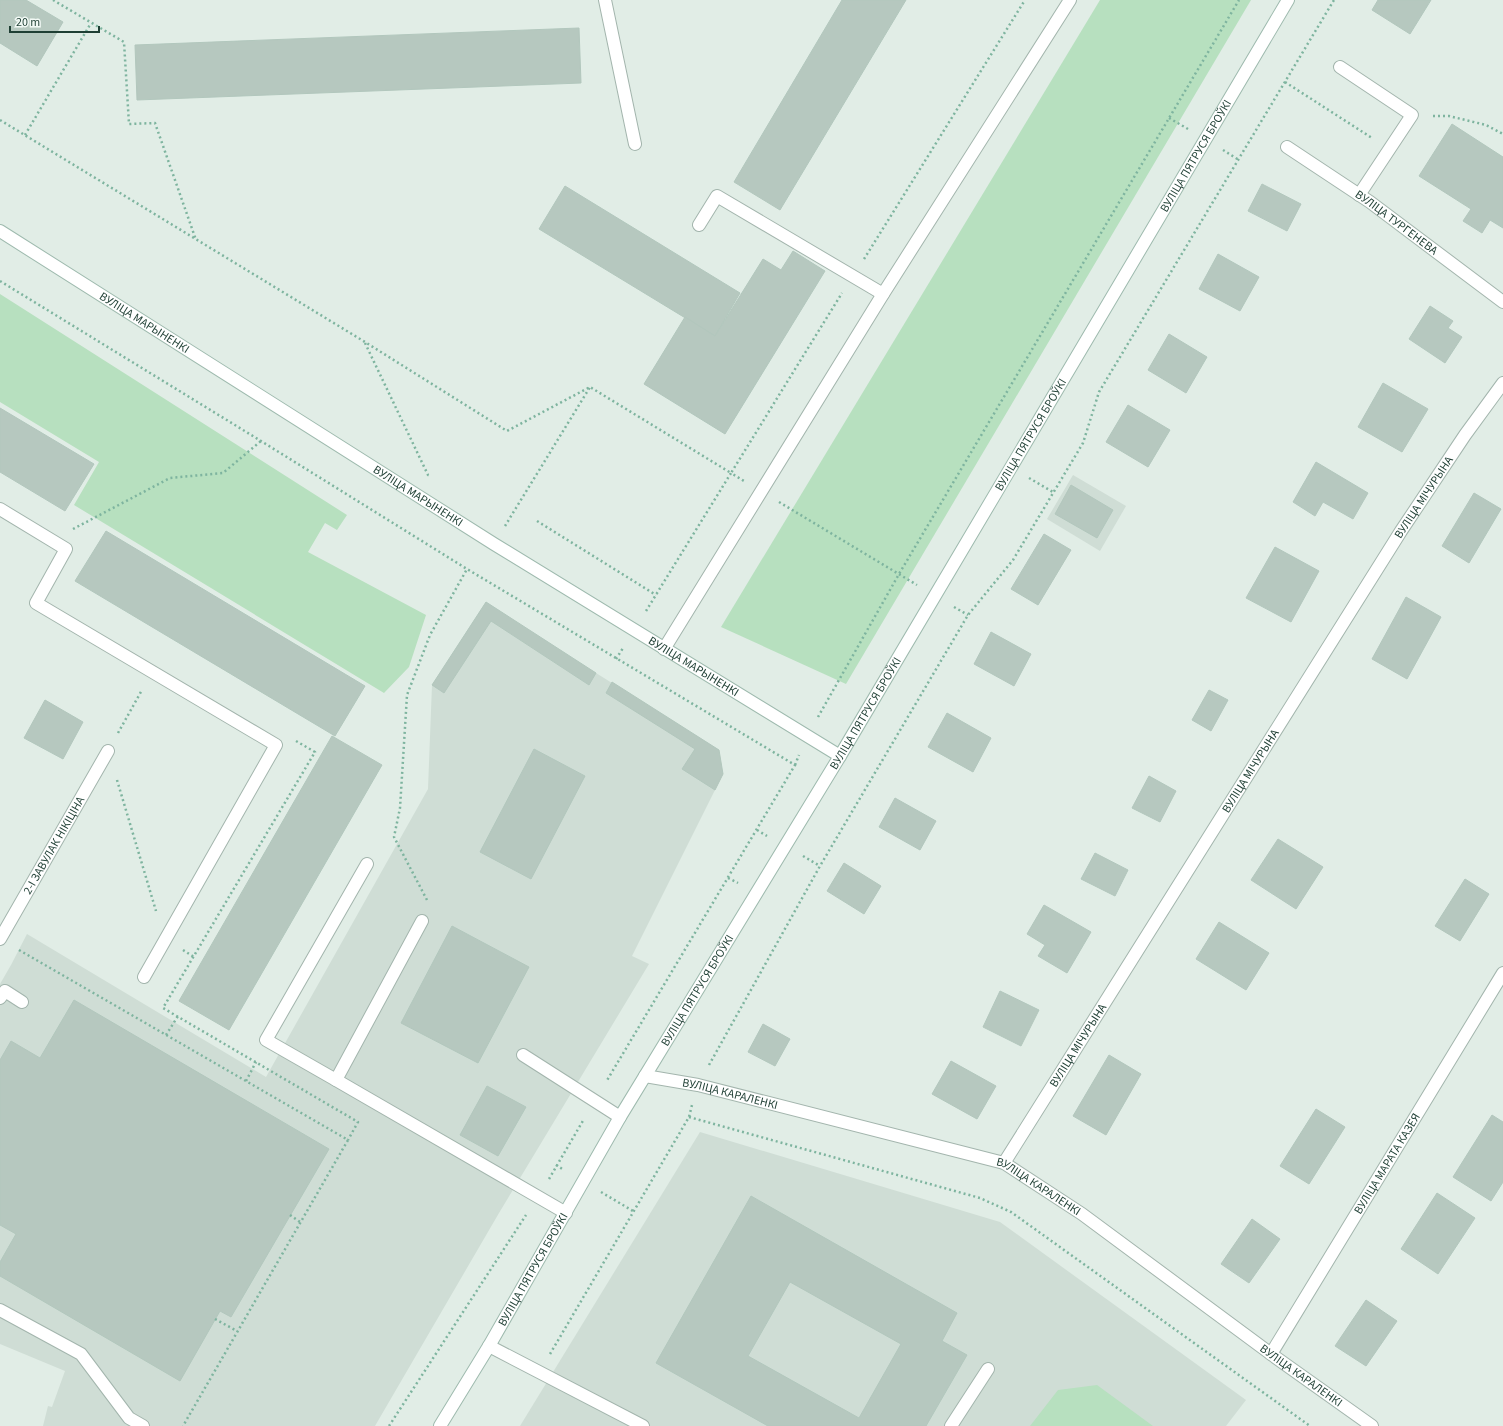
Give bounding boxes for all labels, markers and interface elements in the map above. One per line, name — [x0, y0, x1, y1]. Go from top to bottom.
scale bar — [10, 8, 99, 34]
text: 20 m — [16, 14, 40, 31]
street label: ВУЛІЦА ПЯТРУСЯ БРОЎКІ — [1156, 96, 1236, 215]
street label: ВУЛІЦА ТУРГЕНЕВА — [1352, 186, 1442, 259]
street label: ВУЛІЦА МАРЫНЕНКІ — [96, 288, 193, 357]
street label: ВУЛІЦА ПЯТРУСЯ БРОЎКІ — [991, 375, 1070, 494]
street label: ВУЛІЦА МІЧУРЫНА — [1390, 452, 1457, 542]
street label: ВУЛІЦА МАРЫНЕНКІ — [370, 461, 466, 531]
street label: ВУЛІЦА МАРЫНЕНКІ — [645, 632, 742, 701]
street label: ВУЛІЦА ПЯТРУСЯ БРОЎКІ — [825, 654, 905, 773]
street label: ВУЛІЦА МІЧУРЫНА — [1218, 725, 1283, 816]
street label: 2-І ЗАВУЛАК НІКІЦІНА — [19, 793, 89, 898]
street label: ВУЛІЦА ПЯТРУСЯ БРОЎКІ — [657, 931, 738, 1049]
street label: ВУЛІЦА МІЧУРЫНА — [1045, 1000, 1111, 1090]
street label: ВУЛІЦА КАРАЛЕНКІ — [681, 1074, 780, 1114]
street label: ВУЛІЦА МАРАТА КАЗЕЯ — [1350, 1110, 1424, 1217]
street label: ВУЛІЦА КАРАЛЕНКІ — [995, 1153, 1084, 1220]
street label: ВУЛІЦА ПЯТРУСЯ БРОЎКІ — [494, 1210, 572, 1329]
street label: ВУЛІЦА КАРАЛЕНКІ — [1256, 1340, 1346, 1411]

